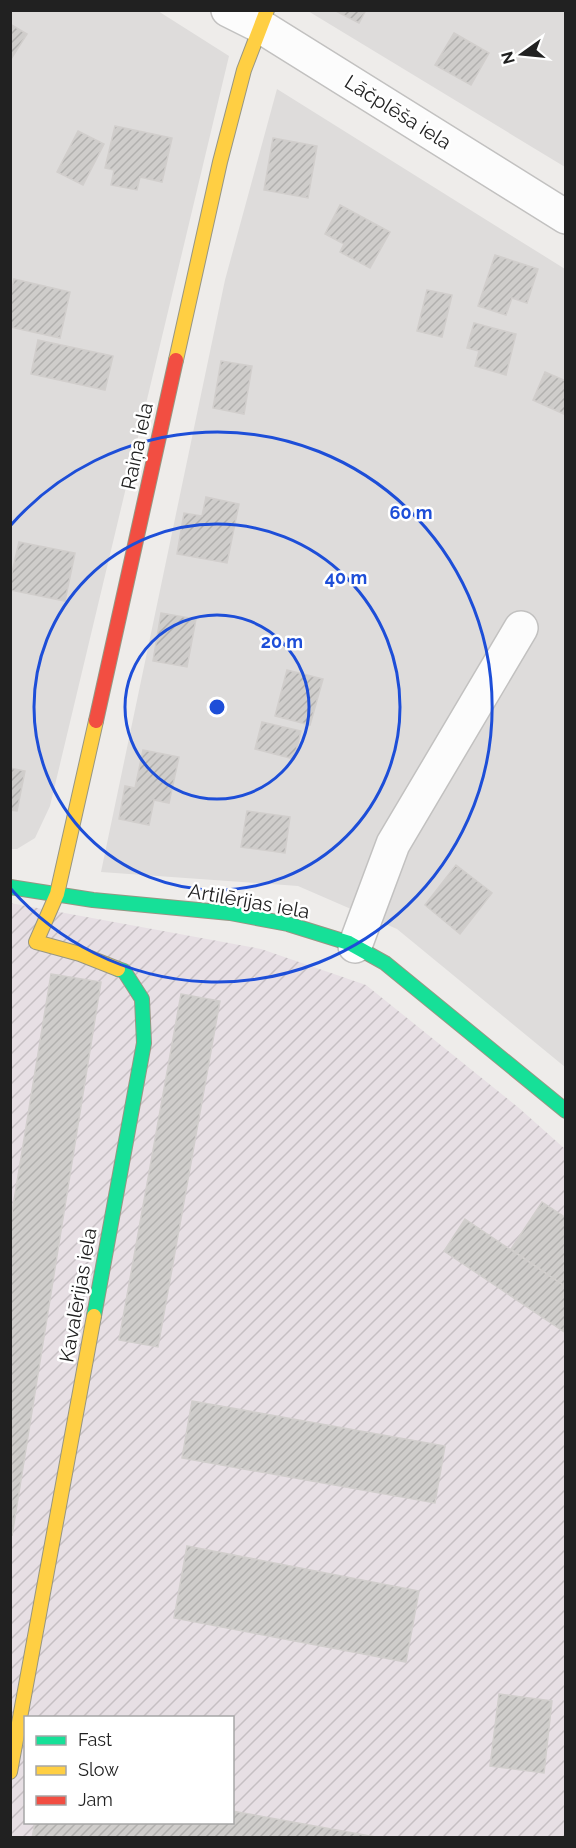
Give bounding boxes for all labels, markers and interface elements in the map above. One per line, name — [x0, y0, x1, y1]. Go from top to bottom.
north arrow — [492, 24, 552, 84]
text: N — [497, 49, 519, 66]
street label: Lāčplēša iela — [340, 70, 456, 154]
street label: Raiņa iela — [116, 400, 158, 492]
text: 60 m — [389, 502, 433, 523]
text: 40 m — [325, 567, 367, 588]
text: 20 m — [261, 631, 303, 652]
centre of rings — [207, 697, 227, 717]
street label: Artilērijas iela — [186, 879, 312, 923]
street label: Kavalērijas iela — [54, 1226, 102, 1364]
legend — [24, 1716, 234, 1824]
text: Fast — [78, 1729, 112, 1750]
text: Slow — [78, 1759, 119, 1780]
text: Jam — [78, 1789, 113, 1810]

